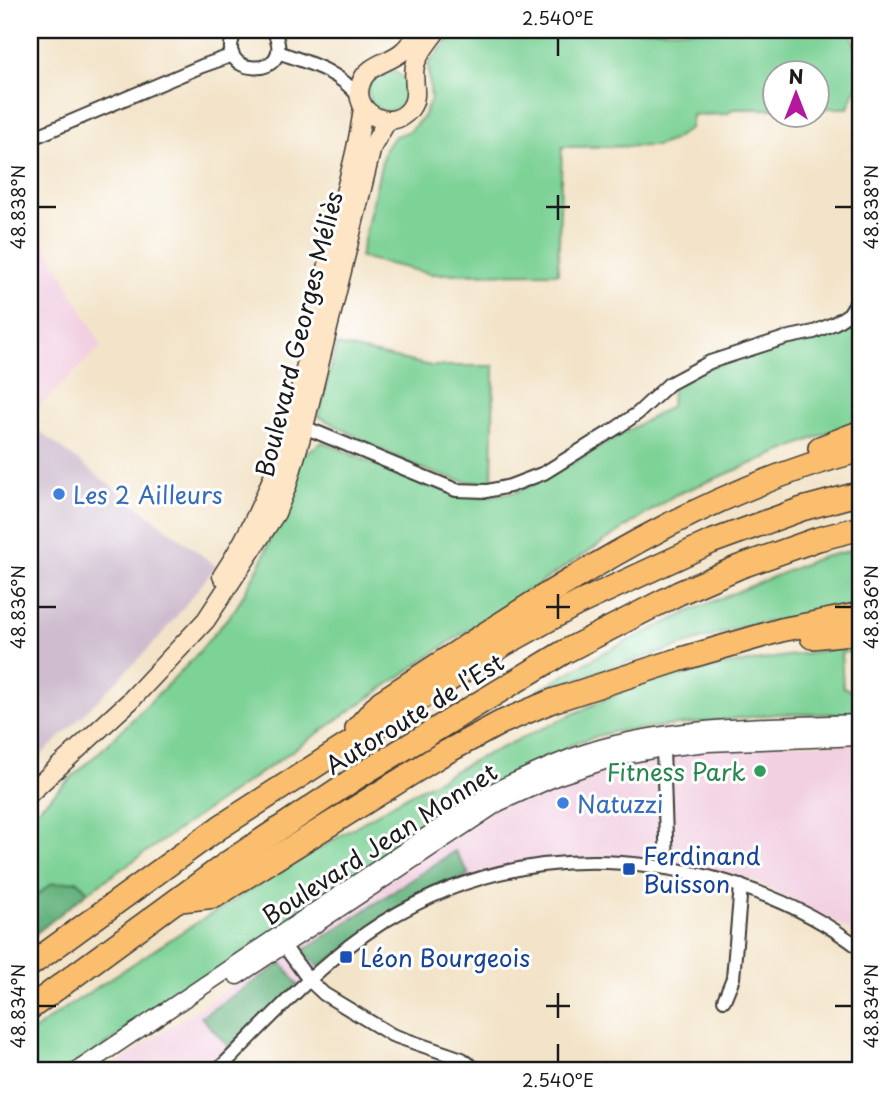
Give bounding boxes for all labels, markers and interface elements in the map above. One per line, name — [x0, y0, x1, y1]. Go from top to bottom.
text: 2.540°E — [522, 4, 594, 31]
north arrow — [762, 60, 832, 130]
text: N — [788, 62, 804, 90]
text: 48.838°N — [4, 165, 31, 249]
text: 48.838°N — [857, 165, 884, 249]
street label: Boulevard Georges Méliès — [245, 187, 351, 481]
place label: Les 2 Ailleurs — [73, 476, 223, 512]
marker: Les 2 Ailleurs — [51, 486, 67, 502]
text: 48.836°N — [4, 565, 31, 649]
text: 48.836°N — [857, 565, 884, 649]
street label: Autoroute de l’Est — [318, 643, 510, 783]
street label: Boulevard Jean Monnet — [254, 753, 504, 933]
place label: Fitness Park — [607, 753, 746, 789]
marker: Fitness Park — [752, 763, 768, 779]
place label: Natuzzi — [577, 785, 664, 821]
marker: Natuzzi — [555, 795, 571, 811]
place label: Ferdinand Buisson — [643, 837, 761, 901]
marker: Ferdinand Buisson — [621, 861, 637, 877]
place label: Léon Bourgeois — [360, 939, 530, 975]
marker: Léon Bourgeois — [338, 949, 354, 965]
text: 48.834°N — [4, 964, 31, 1048]
text: 48.834°N — [857, 964, 884, 1048]
text: 2.540°E — [522, 1066, 594, 1093]

